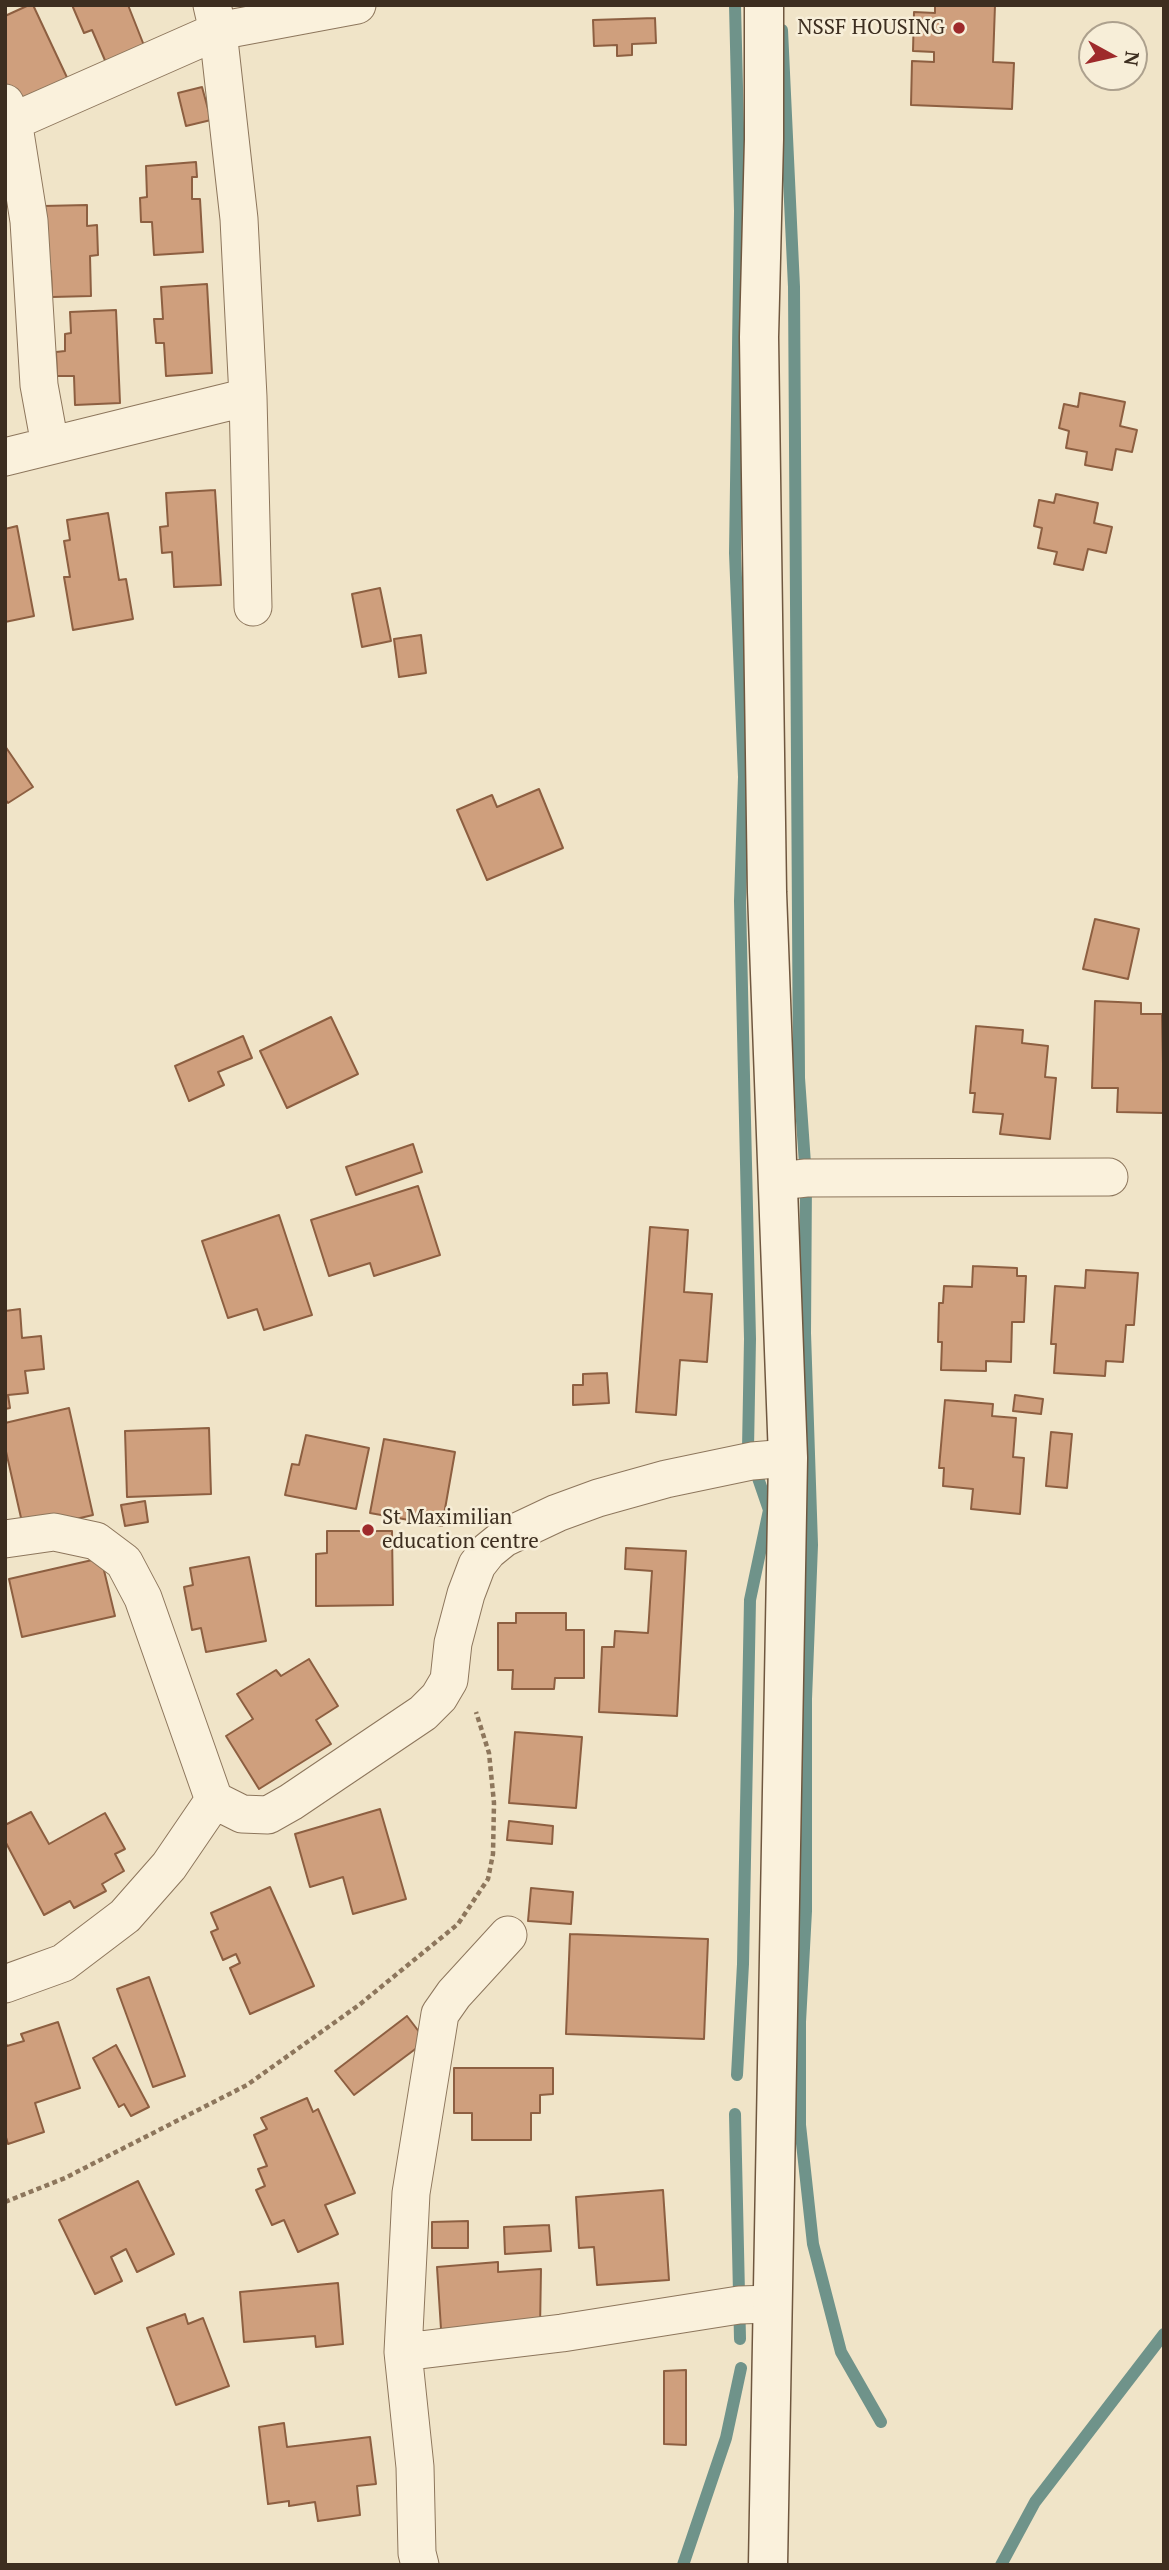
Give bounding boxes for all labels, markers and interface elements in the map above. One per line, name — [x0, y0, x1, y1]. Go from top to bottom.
place label: NSSF HOUSING — [797, 15, 945, 41]
marker: NSSF HOUSING — [951, 20, 967, 36]
north arrow — [1078, 21, 1148, 91]
text: N — [1119, 50, 1146, 68]
place label: St Maximilian education centre — [382, 1505, 539, 1555]
marker: St Maximilian education centre — [360, 1522, 376, 1538]

